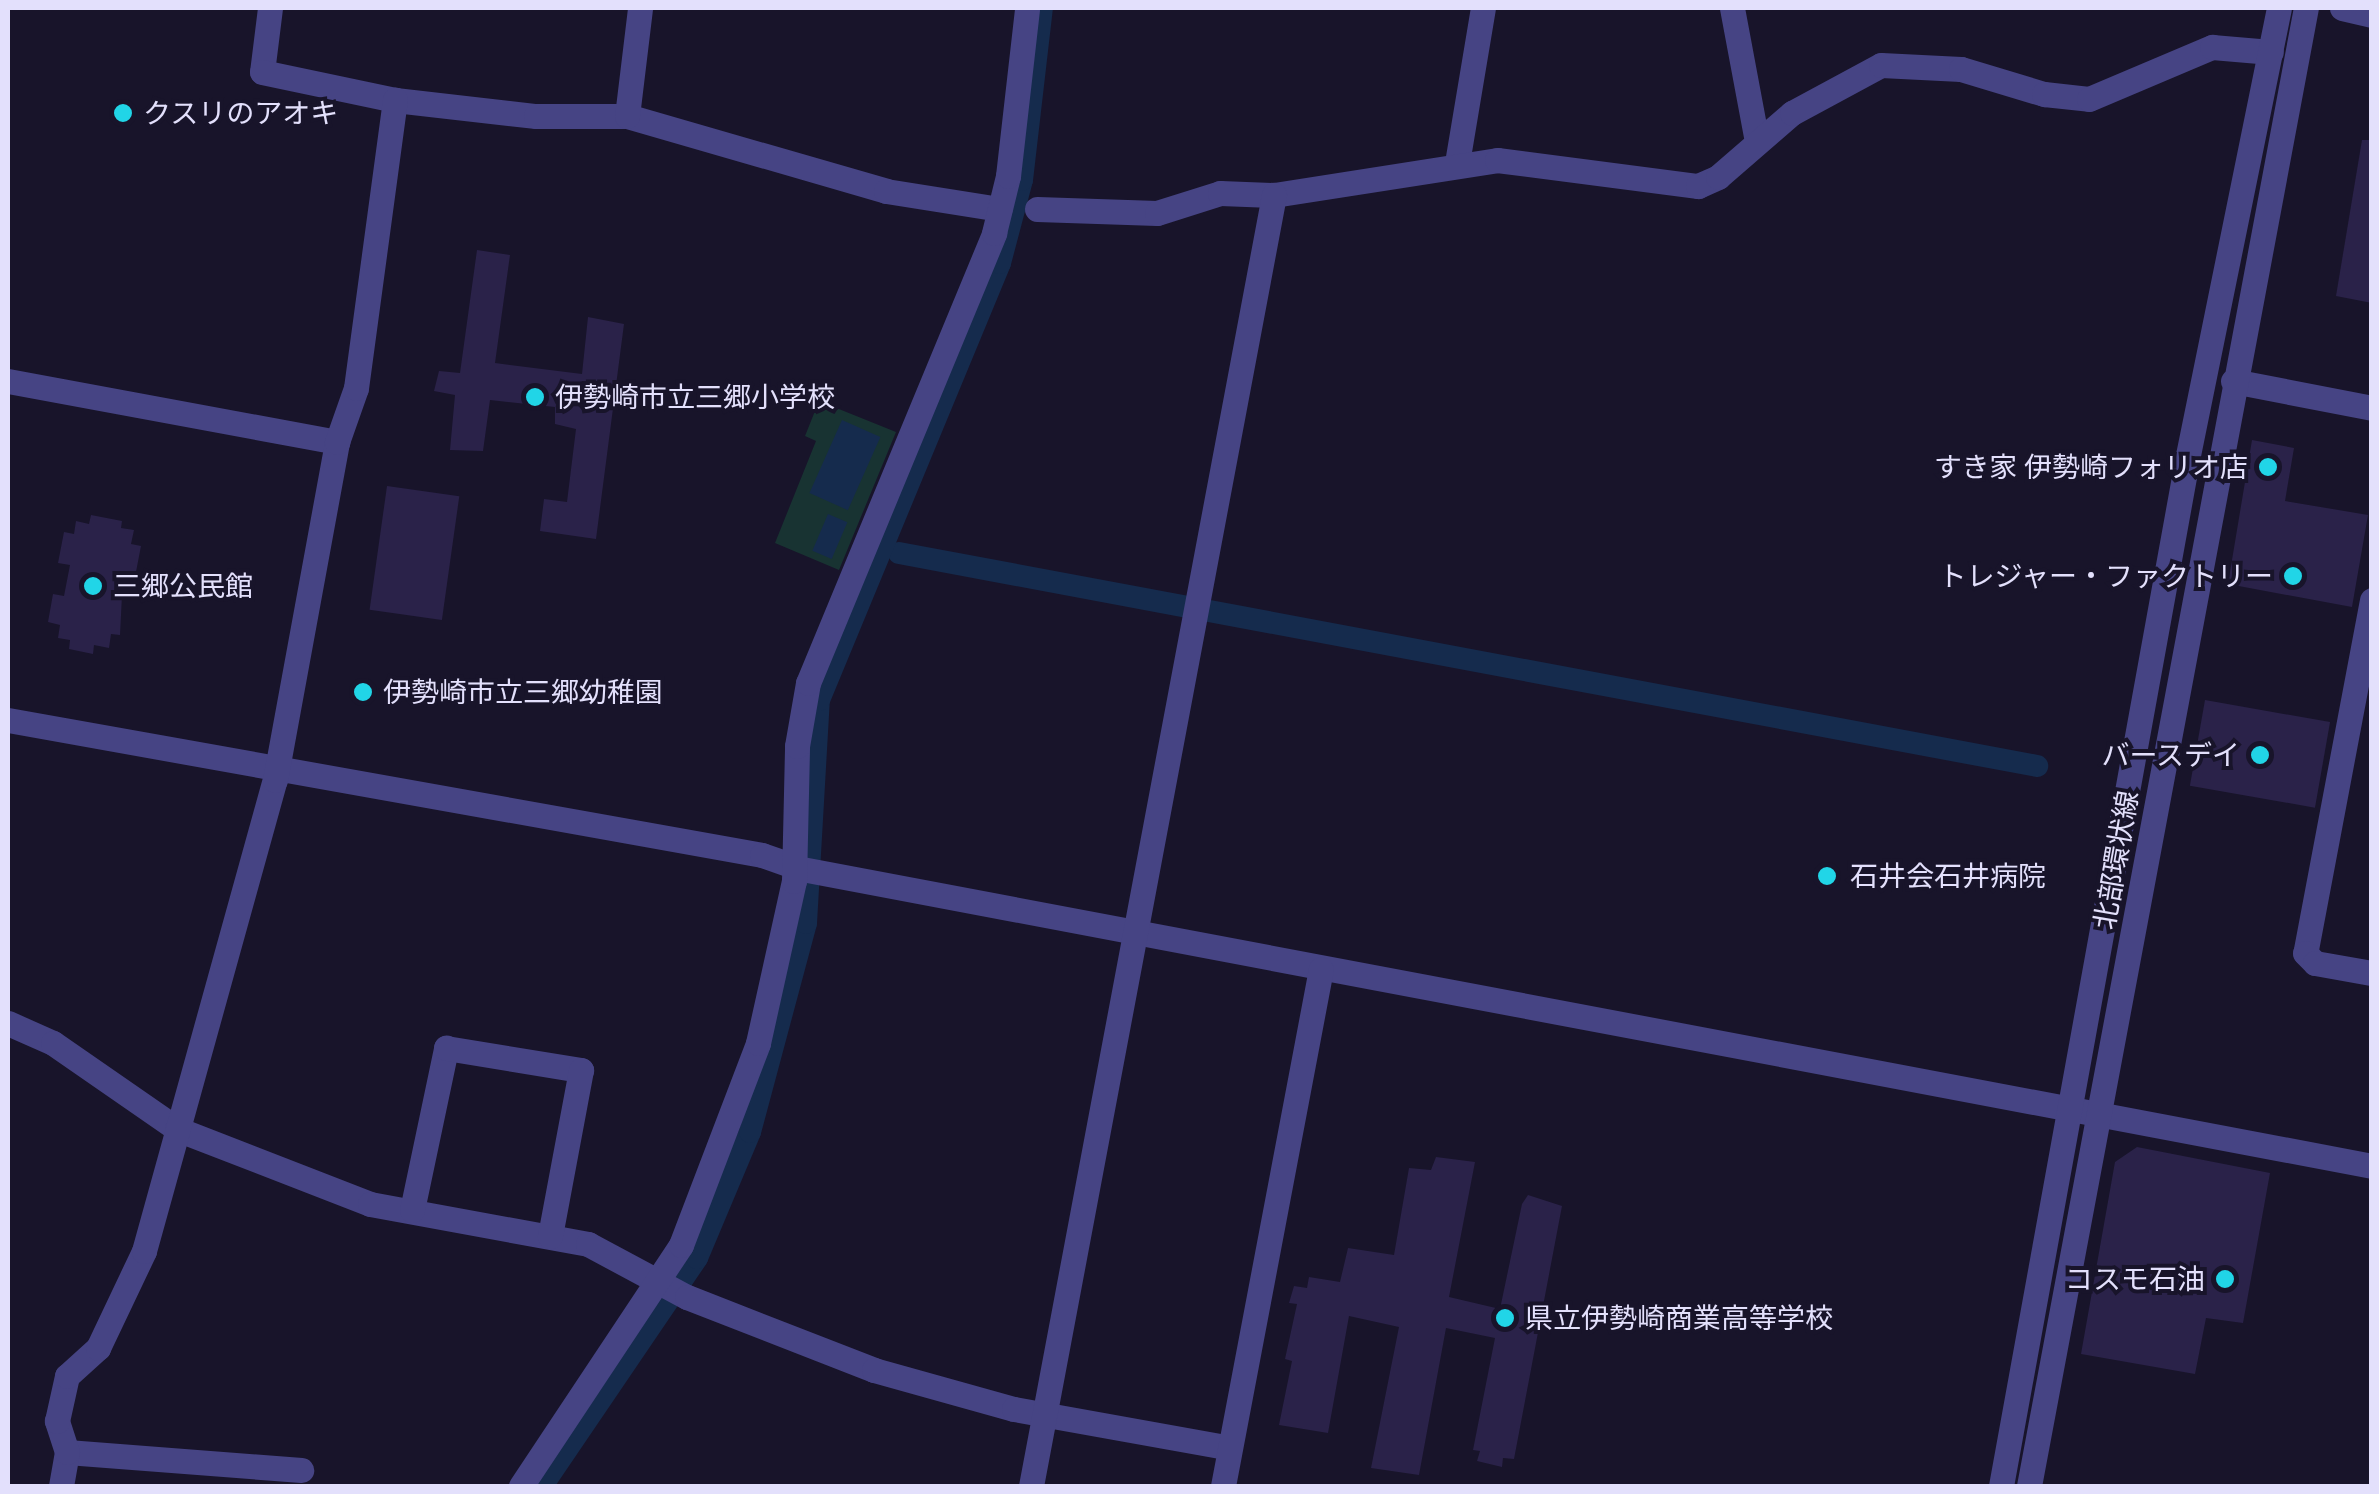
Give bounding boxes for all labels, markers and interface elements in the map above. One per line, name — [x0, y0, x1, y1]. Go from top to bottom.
place label: クスリのアオキ — [143, 96, 339, 130]
marker: クスリのアオキ — [112, 102, 134, 124]
place label: 伊勢崎市立三郷小学校 — [555, 380, 835, 414]
marker: 伊勢崎市立三郷小学校 — [524, 386, 546, 408]
place label: すき家 伊勢崎フォリオ店 — [1934, 450, 2248, 484]
marker: すき家 伊勢崎フォリオ店 — [2257, 456, 2279, 478]
place label: トレジャー・ファクトリー — [1937, 559, 2273, 593]
marker: トレジャー・ファクトリー — [2282, 565, 2304, 587]
place label: 三郷公民館 — [113, 569, 253, 603]
marker: 三郷公民館 — [82, 575, 104, 597]
place label: 伊勢崎市立三郷幼稚園 — [383, 675, 663, 709]
marker: 伊勢崎市立三郷幼稚園 — [352, 681, 374, 703]
place label: バースデイ — [2100, 738, 2240, 772]
marker: バースデイ — [2249, 744, 2271, 766]
street label: 北部環状線 — [2087, 788, 2145, 932]
place label: 石井会石井病院 — [1850, 859, 2046, 893]
marker: 石井会石井病院 — [1814, 863, 1840, 889]
place label: コスモ石油 — [2065, 1262, 2205, 1296]
marker: コスモ石油 — [2214, 1268, 2236, 1290]
place label: 県立伊勢崎商業高等学校 — [1525, 1301, 1833, 1335]
marker: 県立伊勢崎商業高等学校 — [1494, 1307, 1516, 1329]

